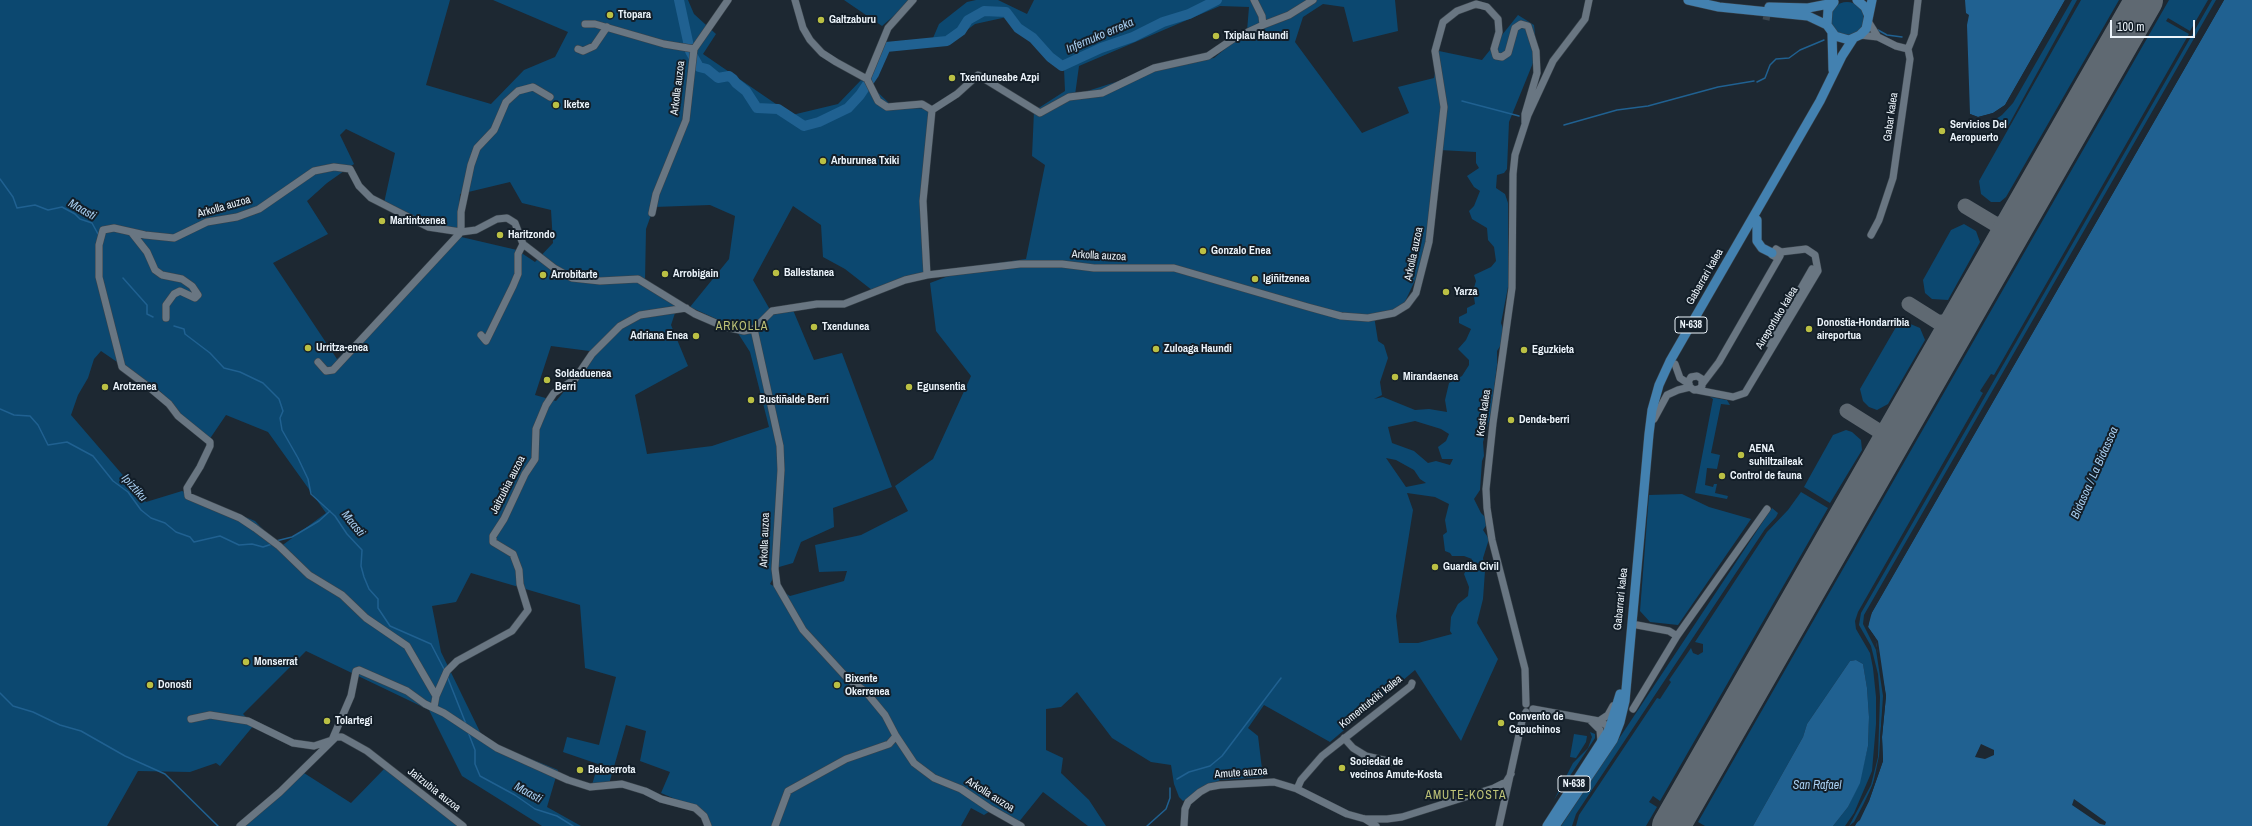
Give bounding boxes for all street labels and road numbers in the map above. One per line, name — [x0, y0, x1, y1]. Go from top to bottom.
street label: Arkolla auzoa — [668, 60, 688, 116]
street label: Gabar kalea — [1881, 92, 1901, 142]
street label: Arkolla auzoa — [196, 193, 252, 221]
street label: Arkolla auzoa — [1402, 226, 1426, 282]
street label: Gabarrari kalea — [1684, 247, 1726, 307]
street label: Arkolla auzoa — [1071, 248, 1127, 264]
street label: Aireportuko kalea — [1753, 284, 1801, 352]
road number: N-638 — [1675, 317, 1707, 333]
street label: Kosta kalea — [1474, 389, 1494, 437]
street label: Jaitzubia auzoa — [488, 454, 528, 516]
street label: Arkolla auzoa — [757, 512, 773, 568]
street label: Gabarrari kalea — [1611, 567, 1631, 631]
street label: Komentutxiki kalea — [1337, 673, 1405, 731]
street label: Jaitzubia auzoa — [405, 765, 463, 815]
street label: Amute auzoa — [1214, 765, 1268, 781]
street label: Arkolla auzoa — [963, 775, 1017, 815]
road number: N-638 — [1558, 776, 1590, 792]

